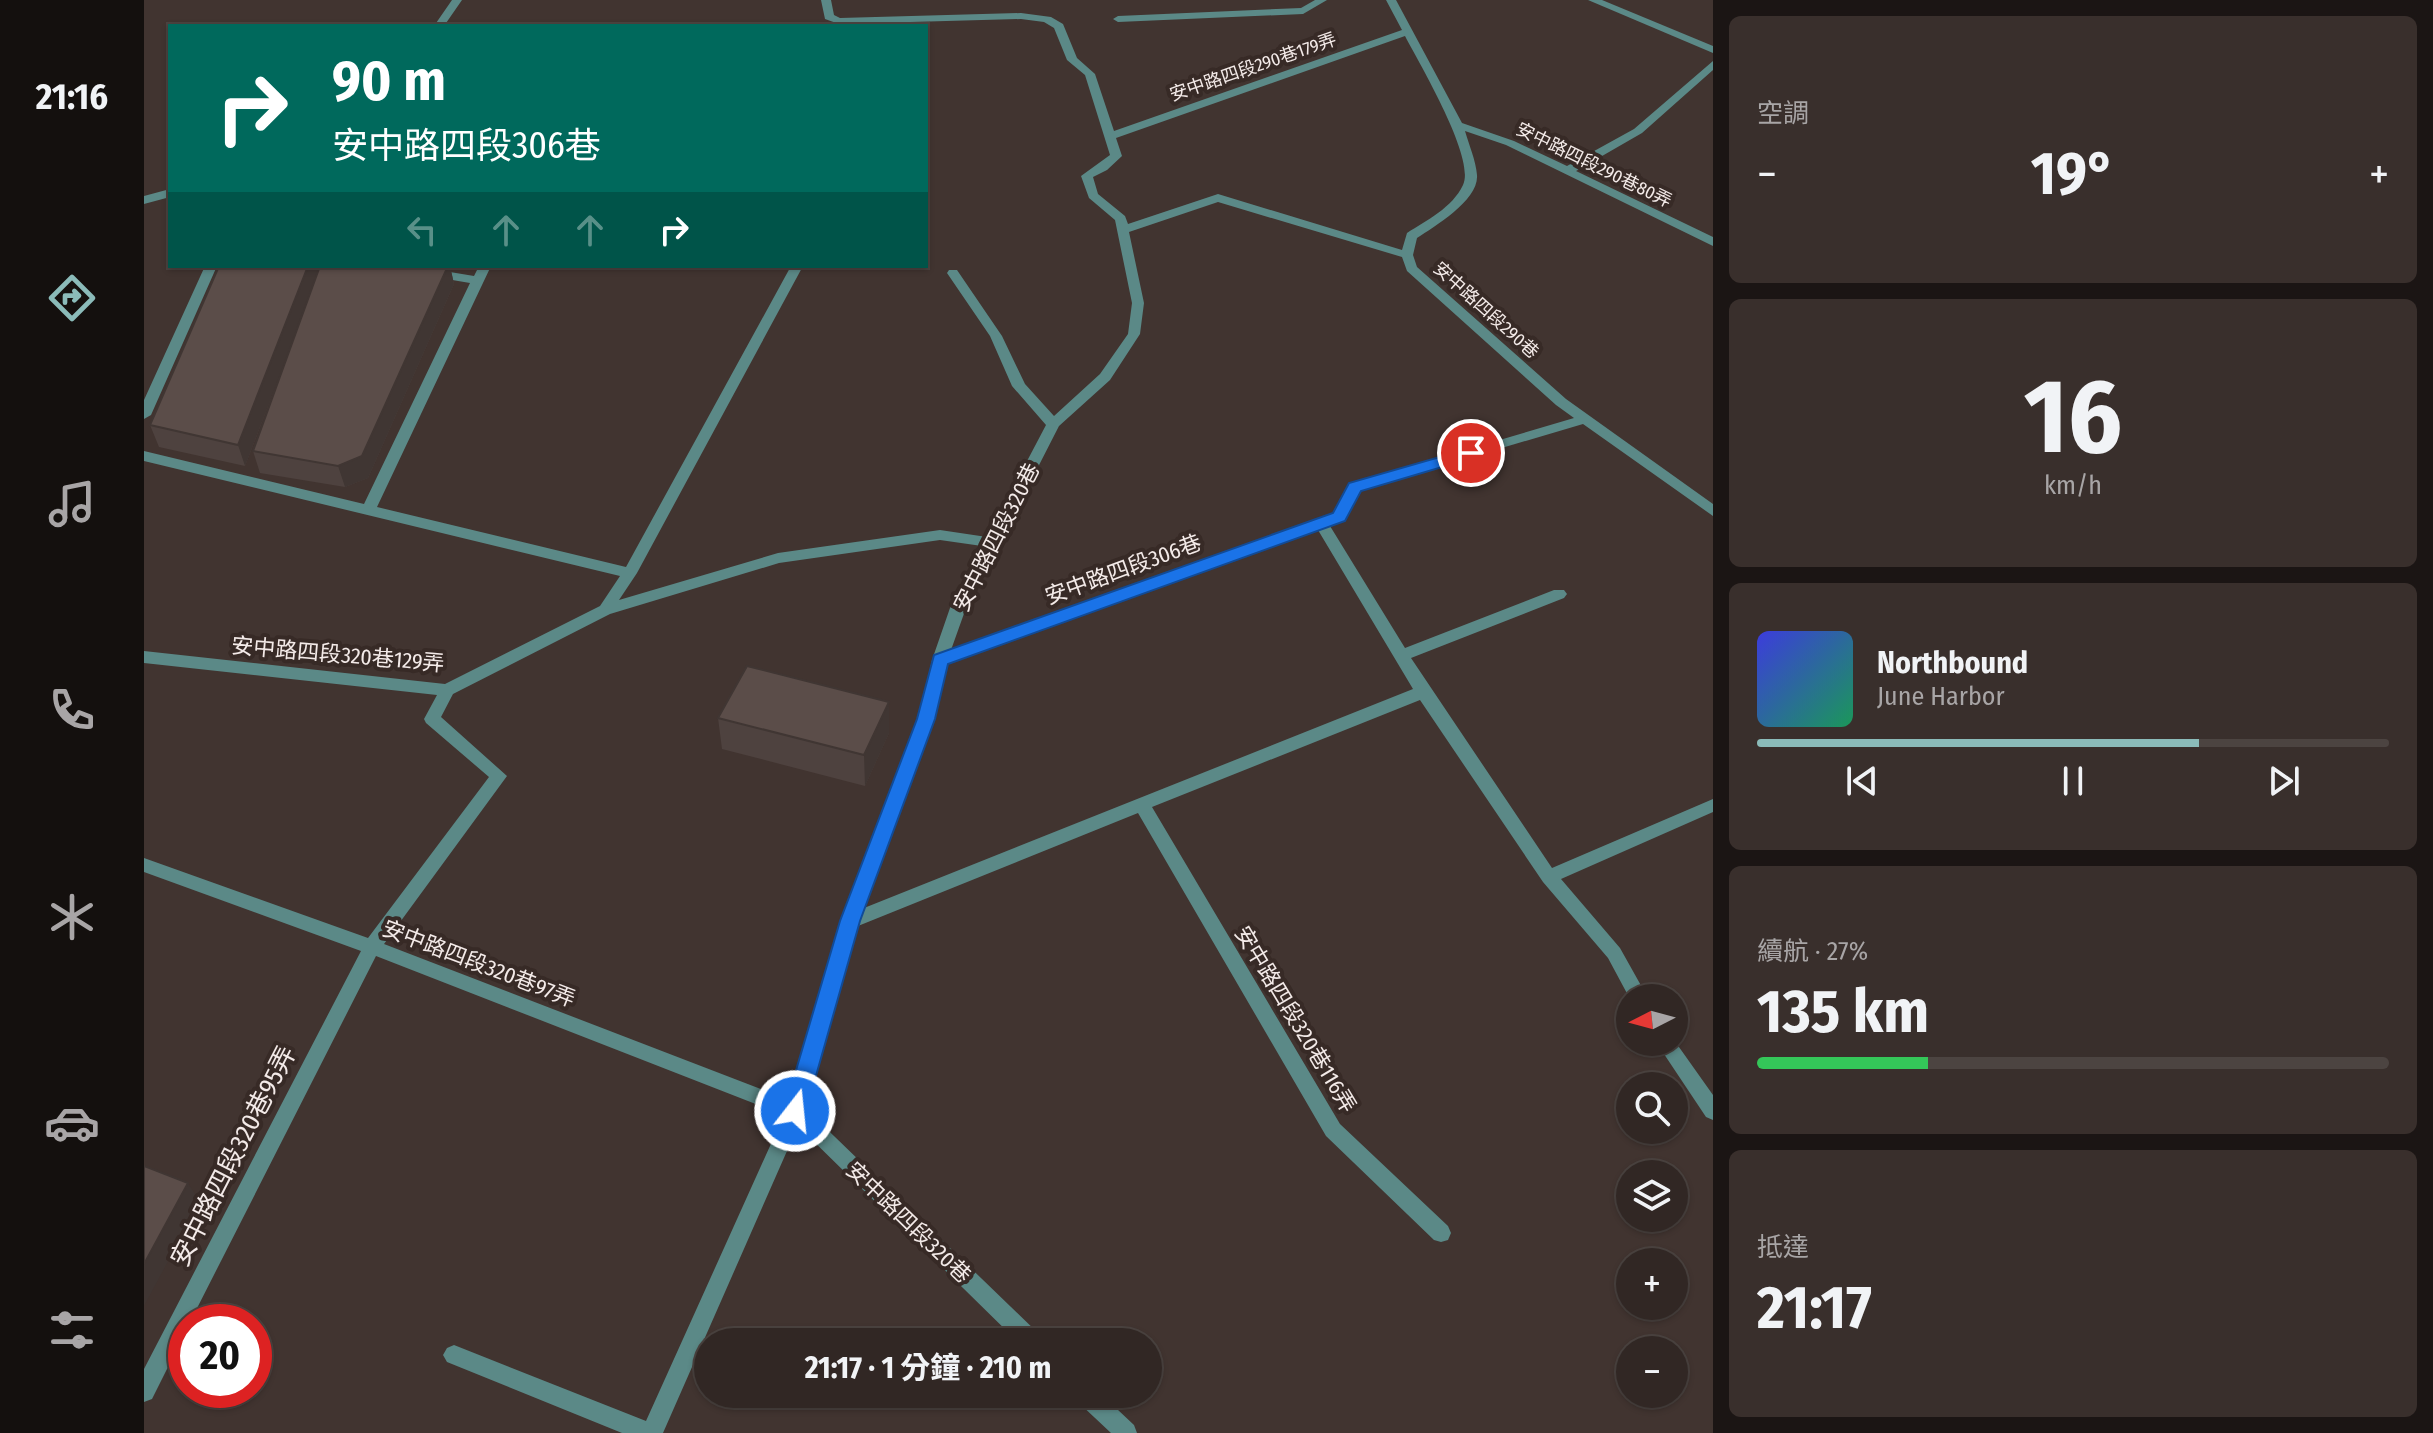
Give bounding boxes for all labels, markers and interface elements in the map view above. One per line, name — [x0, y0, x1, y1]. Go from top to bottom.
street label: 安中路四段290巷179弄 — [1167, 28, 1339, 106]
text: 90 m — [332, 48, 446, 115]
icon: right — [200, 56, 304, 160]
text: 21:16 — [36, 75, 108, 119]
text: 空調 — [1757, 98, 1809, 129]
street label: 安中路四段290巷80弄 — [1513, 118, 1675, 212]
text: 安中路四段306巷 — [332, 124, 601, 168]
text: 19° — [2031, 138, 2115, 210]
text: − — [1757, 148, 1777, 201]
text: + — [2369, 148, 2389, 201]
icon: left — [400, 208, 444, 252]
icon: ahead — [484, 208, 528, 252]
icon: ahead — [568, 208, 612, 252]
icon: right — [652, 208, 696, 252]
street label: 安中路四段290巷 — [1429, 257, 1543, 363]
icon: directions — [44, 270, 100, 326]
text: 16 — [2024, 355, 2122, 480]
pin — [1437, 419, 1505, 487]
icon: arrive — [1449, 431, 1493, 475]
street label: 安中路四段320巷 — [947, 459, 1045, 616]
text: km/h — [2044, 470, 2102, 501]
icon: music — [44, 476, 100, 532]
street label: 安中路四段306巷 — [1041, 529, 1205, 610]
street label: 安中路四段320巷129弄 — [230, 632, 446, 677]
text: Northbound — [1877, 645, 2028, 681]
text: June Harbor — [1877, 681, 2005, 712]
icon: phone — [44, 682, 100, 738]
icon: previous — [1840, 759, 1884, 803]
icon: pause — [2051, 759, 2095, 803]
icon: next — [2262, 759, 2306, 803]
icon: climate — [44, 889, 100, 945]
street label: 安中路四段320巷97弄 — [379, 914, 579, 1013]
street label: 安中路四段320巷116弄 — [1229, 921, 1362, 1117]
text: 續航 · 27% — [1757, 936, 1868, 967]
text: 135 km — [1757, 976, 1929, 1048]
north arrow — [1616, 984, 1688, 1056]
map controls — [1616, 984, 1688, 1408]
street label: 安中路四段320巷95弄 — [164, 1041, 302, 1272]
position arrow — [753, 1069, 837, 1153]
button: search — [1616, 1072, 1688, 1144]
icon: car — [44, 1095, 100, 1151]
street label: 安中路四段320巷 — [841, 1156, 977, 1289]
button: layers — [1616, 1160, 1688, 1232]
text: 抵達 — [1757, 1232, 1809, 1263]
button: + — [1616, 1248, 1688, 1320]
text: 21:17 — [1757, 1272, 1872, 1344]
icon: filters — [44, 1302, 100, 1358]
speed limit sign: 20 — [168, 1304, 272, 1408]
button: − — [1616, 1336, 1688, 1408]
text: 21:17 · 1 分鐘 · 210 m — [805, 1350, 1051, 1386]

